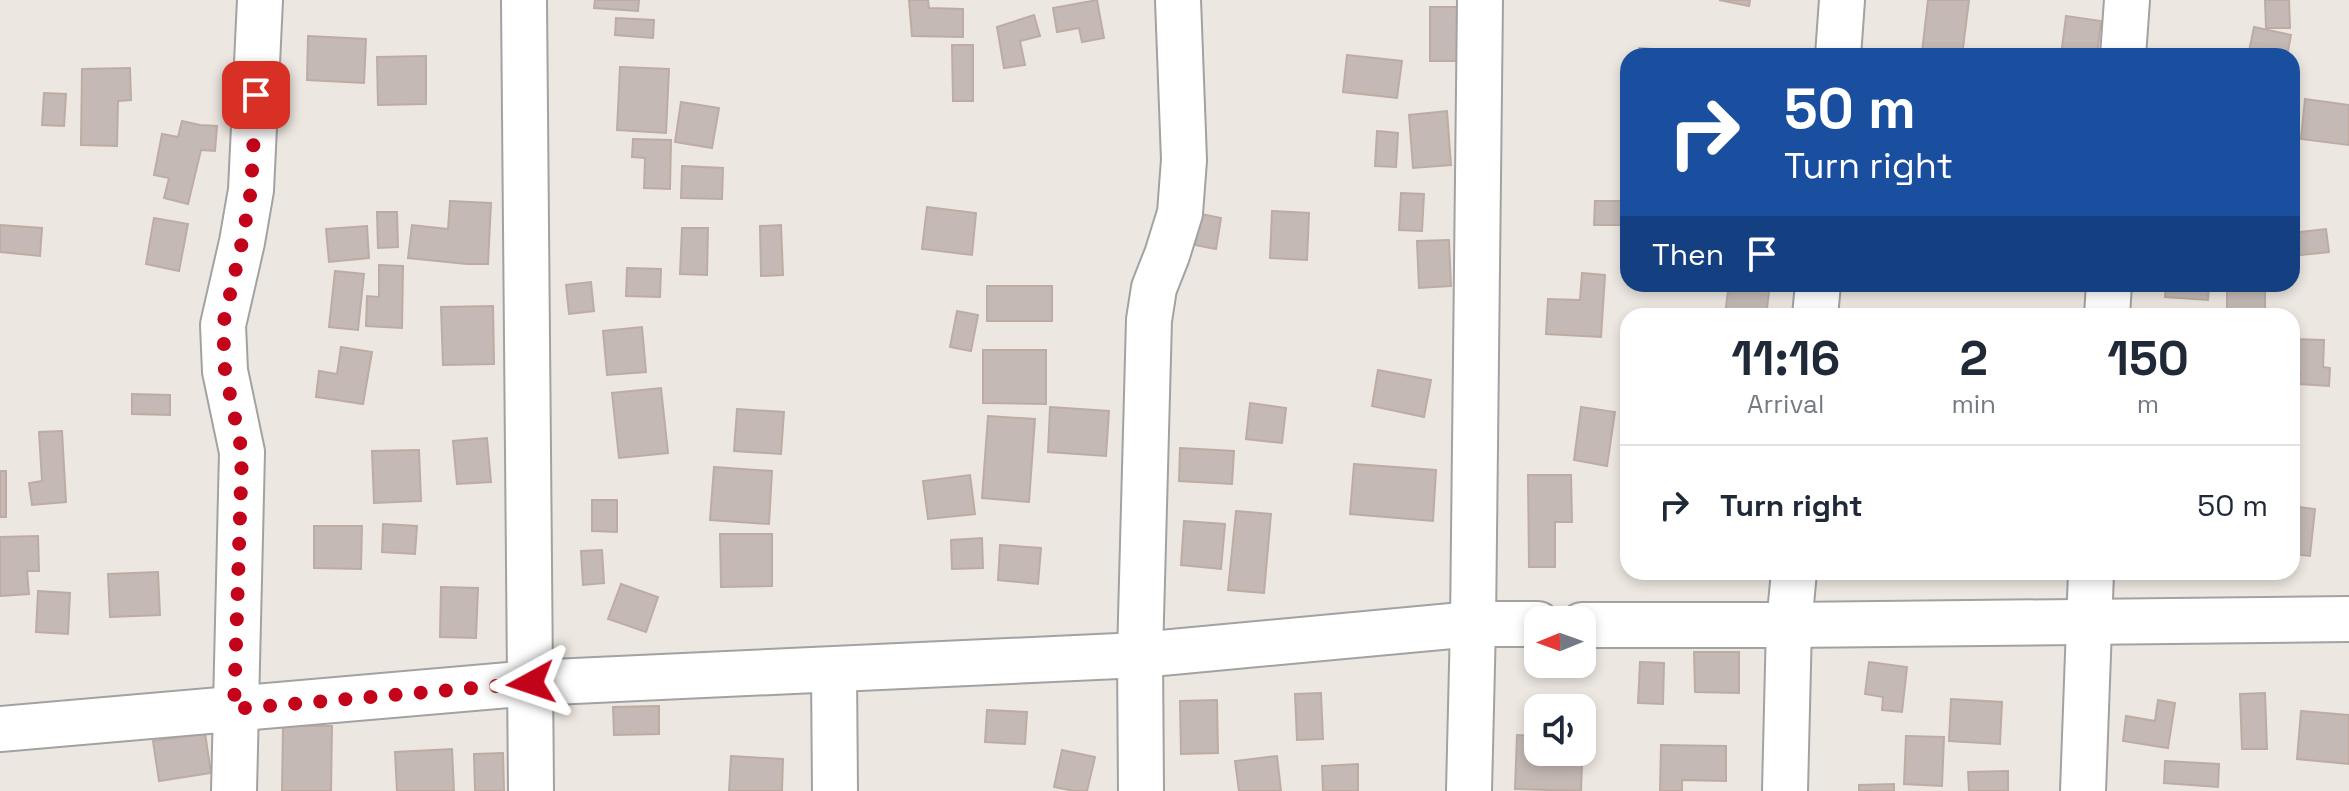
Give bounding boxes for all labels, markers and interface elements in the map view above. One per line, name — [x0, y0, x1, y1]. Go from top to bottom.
pin — [222, 61, 290, 129]
icon: arrive — [234, 73, 278, 117]
text: 50 m — [1784, 73, 1916, 144]
icon: right — [1652, 80, 1756, 184]
text: Turn right — [1784, 143, 1953, 189]
icon: arrive — [1740, 232, 1784, 276]
text: Then — [1652, 235, 1724, 274]
text: 11:16 — [1731, 328, 1840, 389]
text: 2 — [1959, 328, 1988, 389]
text: 150 — [2107, 328, 2189, 389]
text: Arrival — [1747, 387, 1824, 421]
text: min — [1951, 387, 1996, 421]
text: m — [2137, 387, 2159, 421]
icon: right — [1652, 483, 1696, 527]
text: Turn right — [1720, 486, 1863, 525]
text: 50 m — [2197, 486, 2268, 525]
north arrow — [1524, 606, 1596, 678]
map controls — [1524, 606, 1596, 766]
position arrow — [489, 641, 573, 725]
button: sound — [1524, 694, 1596, 766]

